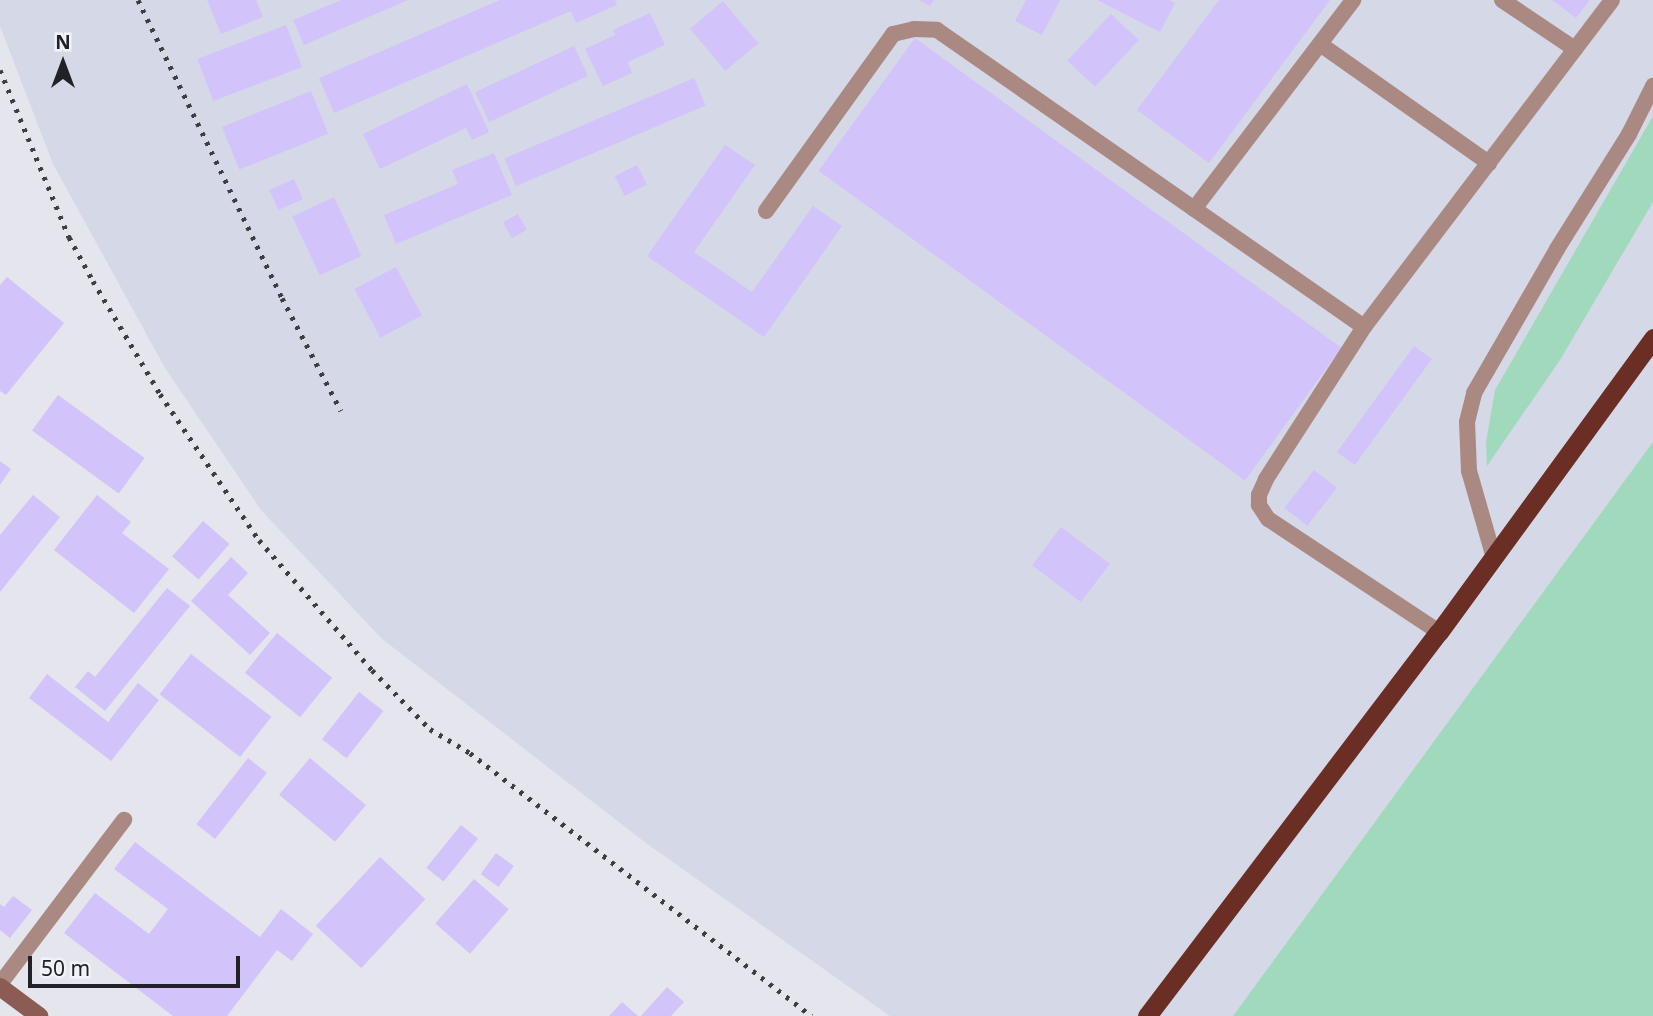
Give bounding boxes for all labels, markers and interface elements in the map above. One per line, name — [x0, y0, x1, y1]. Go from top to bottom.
north arrow — [28, 28, 98, 98]
text: N — [55, 29, 71, 55]
scale bar — [32, 942, 243, 986]
text: 50 m — [41, 954, 90, 982]

